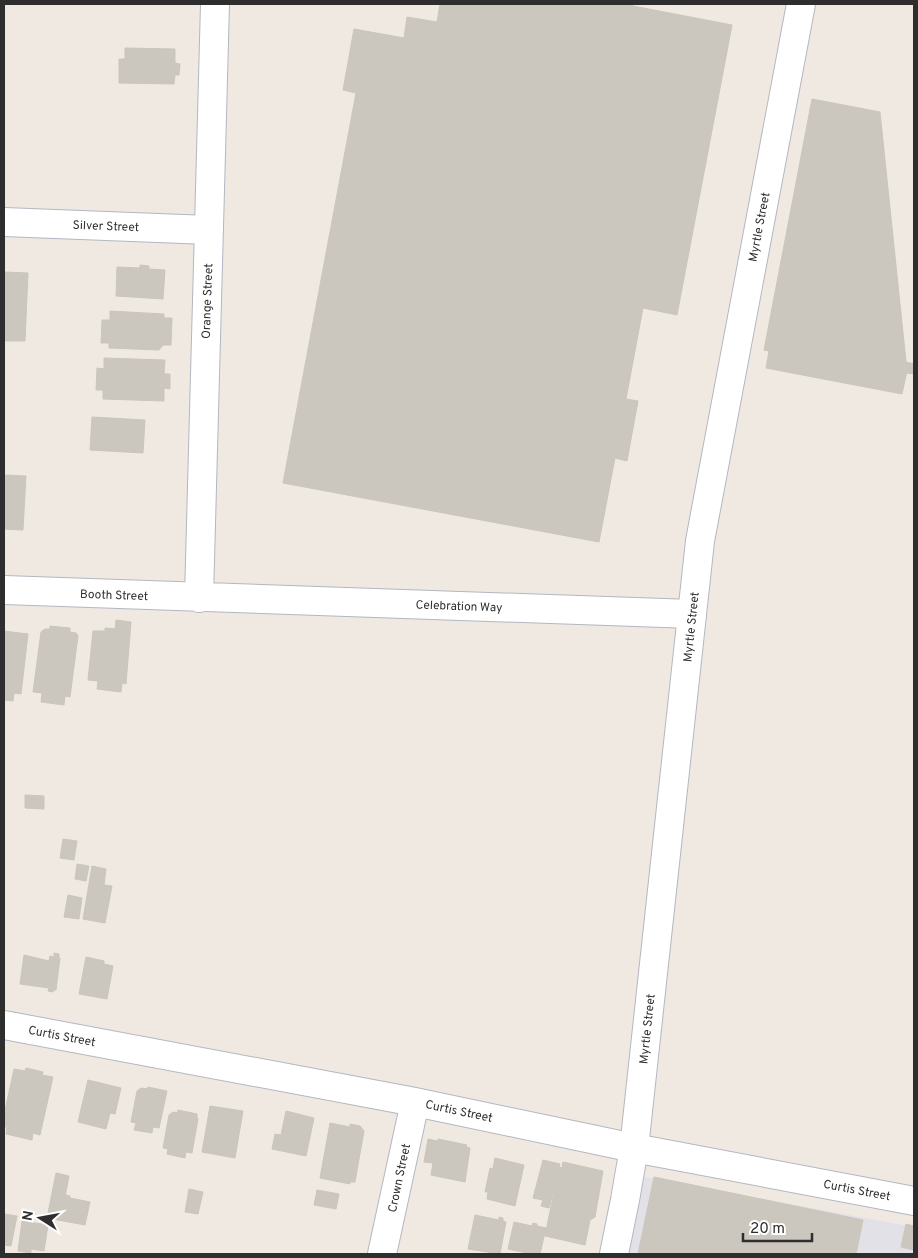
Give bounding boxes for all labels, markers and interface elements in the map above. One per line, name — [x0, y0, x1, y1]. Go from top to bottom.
street label: Myrtle Street — [745, 191, 775, 263]
street label: Silver Street — [72, 218, 140, 236]
street label: Orange Street — [199, 263, 217, 339]
street label: Booth Street — [80, 587, 148, 605]
street label: Myrtle Street — [680, 591, 704, 663]
street label: Celebration Way — [415, 597, 503, 617]
street label: Myrtle Street — [636, 993, 660, 1065]
street label: Curtis Street — [27, 1023, 97, 1051]
street label: Curtis Street — [424, 1097, 494, 1127]
street label: Crown Street — [385, 1142, 415, 1214]
street label: Curtis Street — [822, 1177, 892, 1205]
north arrow — [15, 1193, 65, 1243]
text: N — [19, 1209, 38, 1222]
scale bar — [743, 1210, 812, 1242]
text: 20 m — [750, 1220, 785, 1239]

